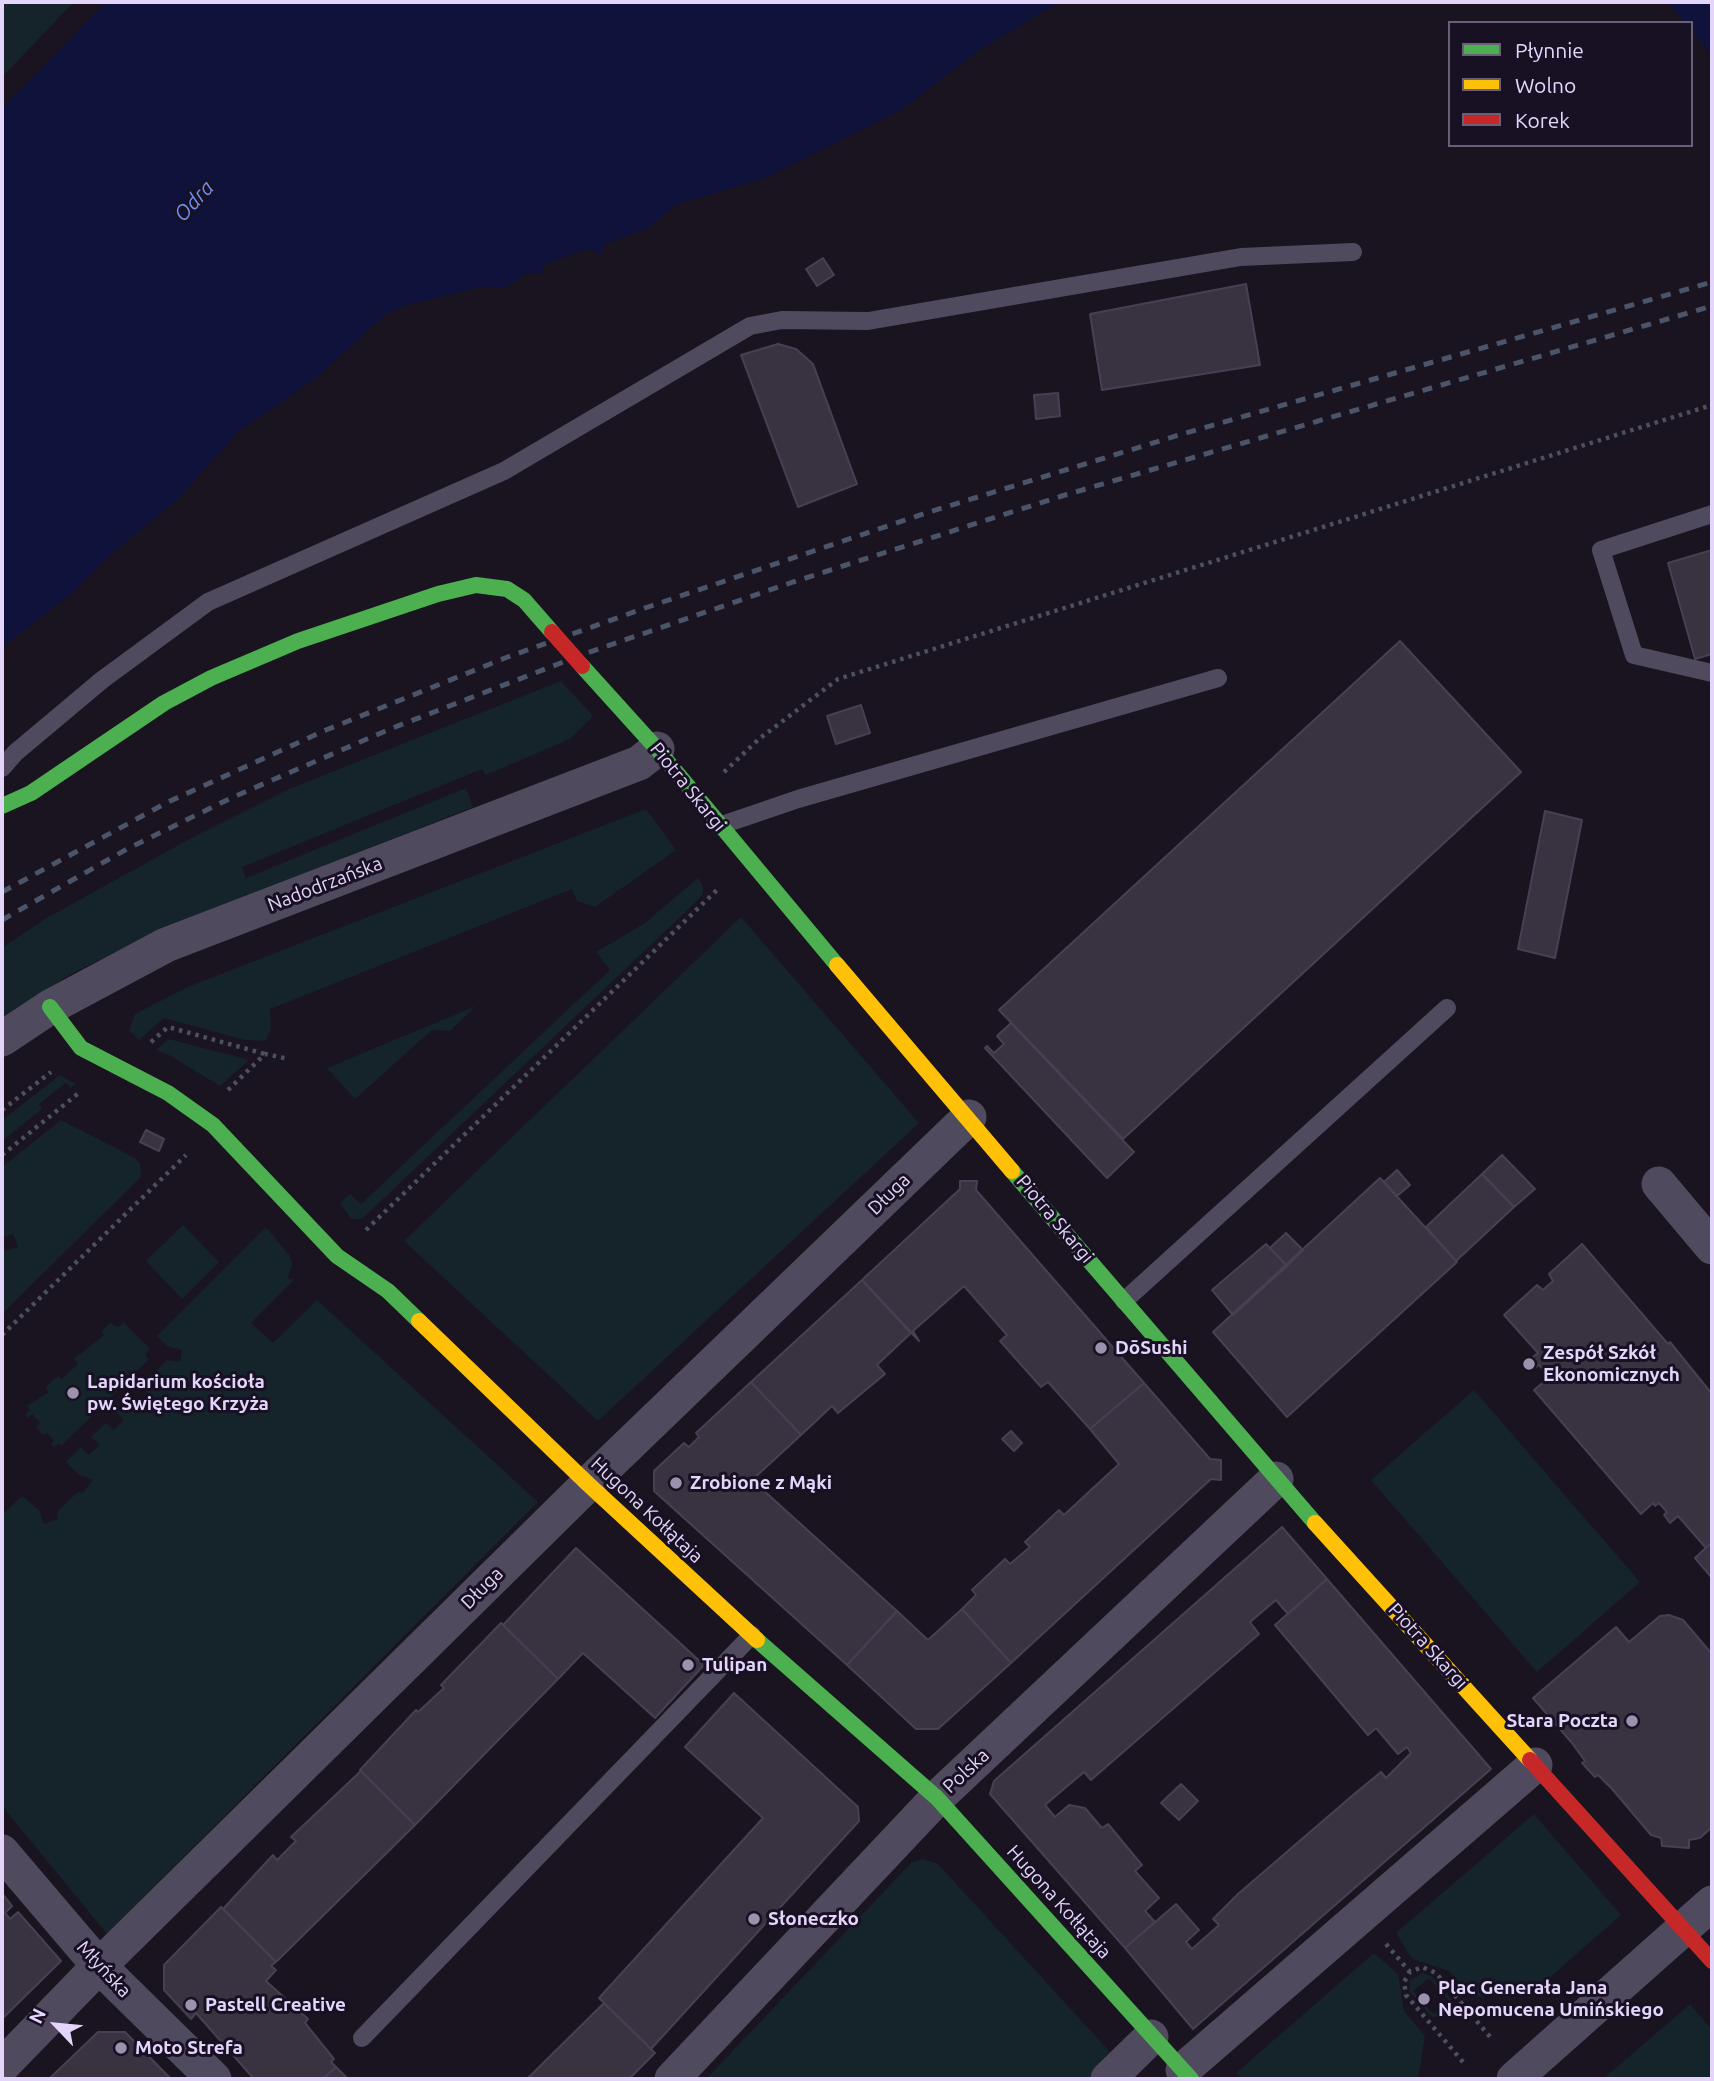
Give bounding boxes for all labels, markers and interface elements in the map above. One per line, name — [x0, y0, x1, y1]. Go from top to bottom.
legend — [1448, 21, 1693, 147]
text: Płynnie — [1515, 38, 1584, 62]
text: Wolno — [1515, 73, 1576, 97]
text: Korek — [1515, 108, 1570, 132]
water label: Odra — [169, 175, 219, 227]
street label: Piotra Skargi — [645, 738, 731, 836]
street label: Nadodrzańska — [265, 852, 385, 916]
street label: Długa — [863, 1168, 915, 1220]
street label: Piotra Skargi — [1012, 1170, 1098, 1268]
place label: DōSushi — [1115, 1337, 1188, 1359]
marker: DōSushi — [1093, 1340, 1109, 1356]
place label: Zespół Szkół Ekonomicznych — [1543, 1342, 1680, 1386]
marker: Zespół Szkół Ekonomicznych — [1521, 1356, 1537, 1372]
place label: Lapidarium kościoła pw. Świętego Krzyża — [87, 1371, 269, 1415]
marker: Lapidarium kościoła pw. Świętego Krzyża — [65, 1385, 81, 1401]
street label: Hugona Kołłątaja — [586, 1452, 708, 1568]
place label: Zrobione z Mąki — [690, 1472, 832, 1494]
marker: Zrobione z Mąki — [668, 1475, 684, 1491]
street label: Długa — [456, 1562, 508, 1614]
street label: Piotra Skargi — [1383, 1598, 1473, 1694]
place label: Tulipan — [702, 1654, 767, 1676]
marker: Tulipan — [680, 1657, 696, 1673]
place label: Stara Poczta — [1506, 1710, 1618, 1732]
marker: Stara Poczta — [1624, 1713, 1640, 1729]
street label: Polska — [938, 1744, 994, 1798]
street label: Hugona Kołłątaja — [1002, 1840, 1116, 1964]
place label: Słoneczko — [768, 1908, 859, 1930]
marker: Słoneczko — [746, 1911, 762, 1927]
street label: Młyńska — [72, 1936, 136, 2002]
place label: Plac Generała Jana Nepomucena Umińskiego — [1438, 1977, 1664, 2021]
north arrow — [21, 1990, 91, 2060]
marker: Plac Generała Jana Nepomucena Umińskiego — [1416, 1991, 1432, 2007]
place label: Pastell Creative — [205, 1994, 346, 2016]
marker: Pastell Creative — [183, 1997, 199, 2013]
text: N — [24, 2005, 50, 2027]
place label: Moto Strefa — [135, 2037, 243, 2059]
marker: Moto Strefa — [113, 2040, 129, 2056]

